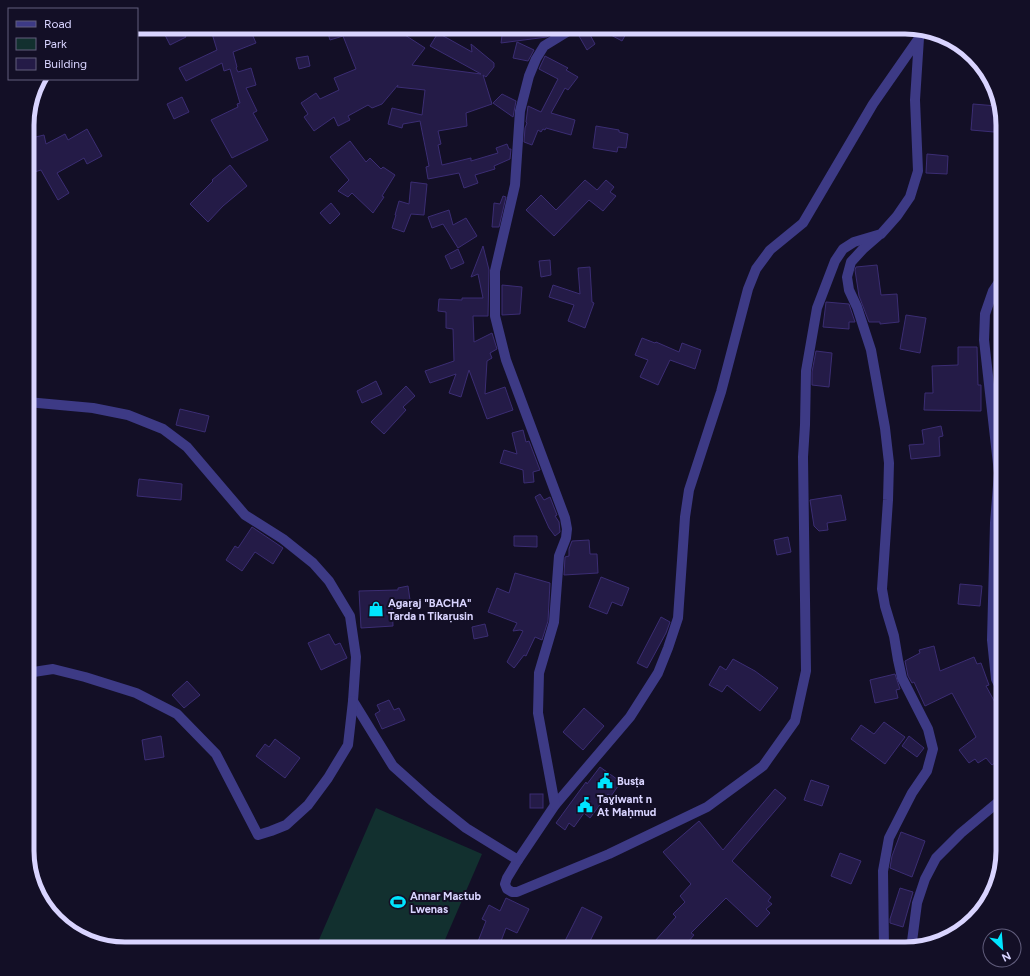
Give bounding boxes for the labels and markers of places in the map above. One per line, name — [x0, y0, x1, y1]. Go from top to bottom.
place label: Agaṛaj "BACHA" Tarda n Tikaṛusin — [388, 597, 473, 623]
shop icon: Agaṛaj "BACHA" Tarda n Tikaṛusin — [367, 600, 385, 618]
public building icon: Busṭa — [596, 772, 614, 790]
place label: Busṭa — [617, 775, 645, 788]
place label: Taɣiwant n At Maḥmud — [597, 793, 656, 819]
public building icon: Taɣiwant n At Maḥmud — [576, 796, 594, 814]
place label: Annar Maɛtub Lwenas — [410, 890, 481, 916]
sports icon: Annar Maɛtub Lwenas — [389, 893, 407, 911]

